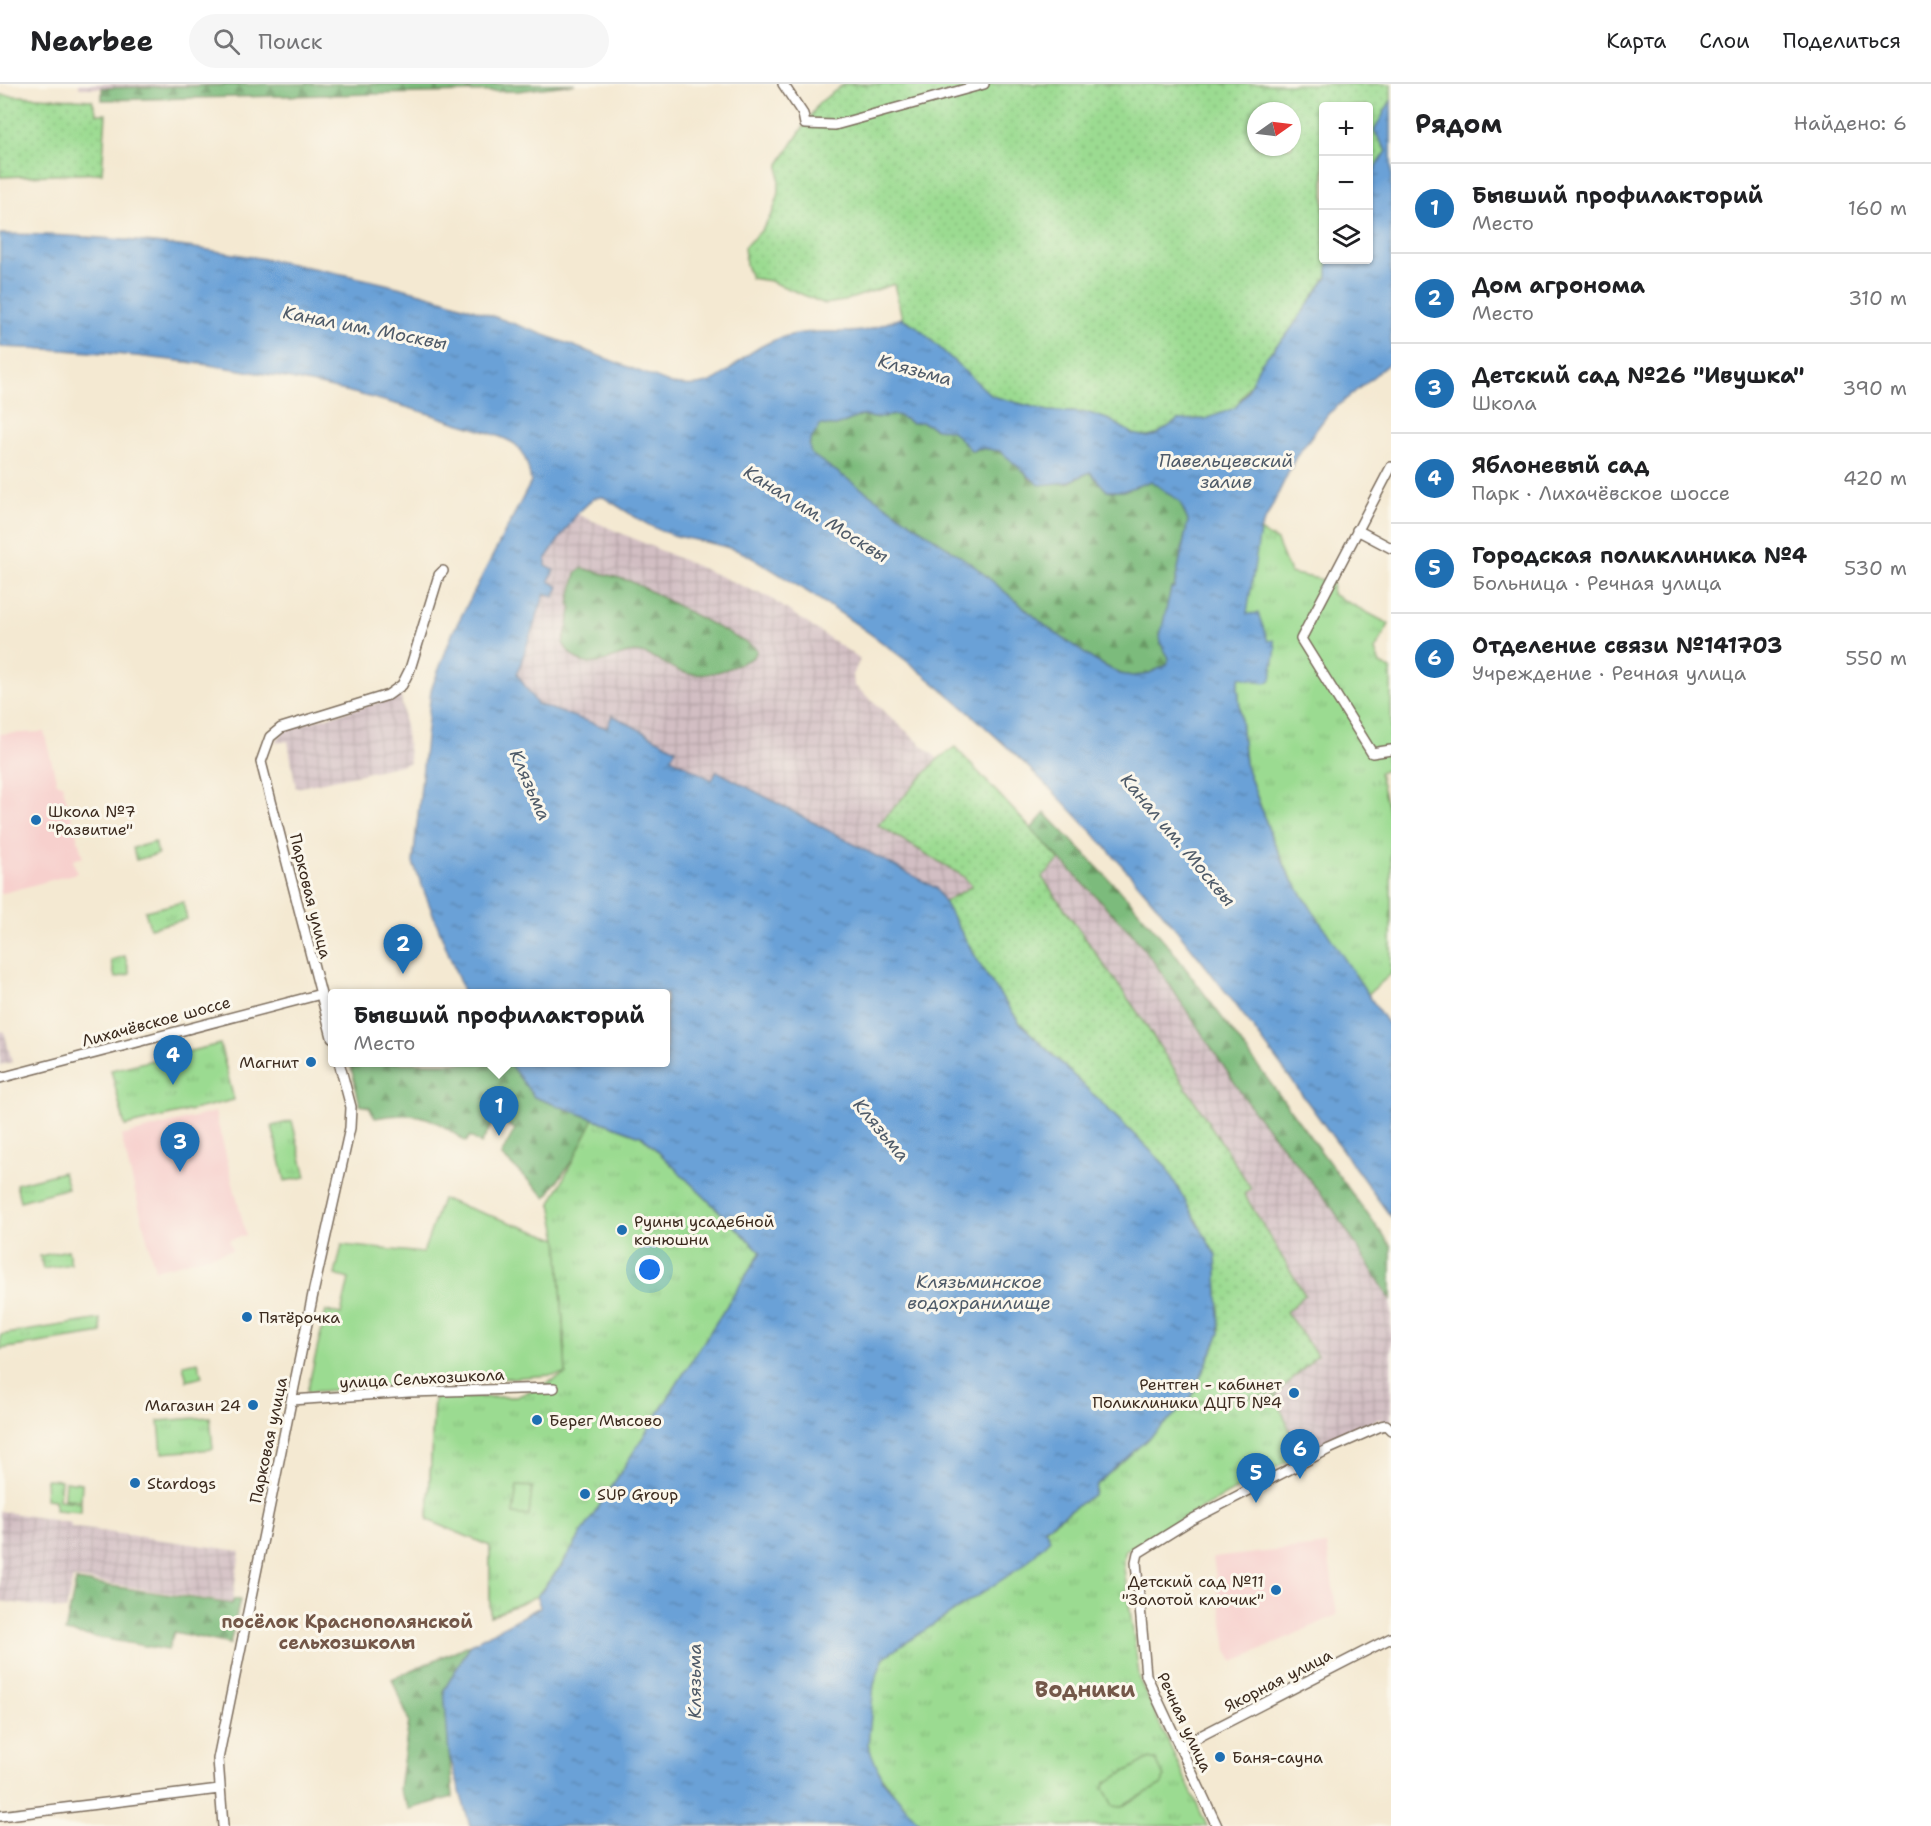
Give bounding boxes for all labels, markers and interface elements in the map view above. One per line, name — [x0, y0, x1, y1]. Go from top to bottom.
search box — [189, 14, 609, 68]
text: Nearbee — [30, 22, 153, 60]
icon: search — [210, 25, 243, 58]
text: Поиск — [258, 27, 322, 56]
text: Карта — [1606, 27, 1666, 55]
text: Слои — [1699, 27, 1750, 55]
text: Поделиться — [1783, 27, 1901, 55]
north arrow — [1247, 102, 1301, 156]
map controls — [1319, 102, 1373, 264]
button: + — [1319, 102, 1373, 156]
text: Рядом — [1415, 106, 1502, 141]
text: Найдено: 6 — [1794, 110, 1907, 136]
button: − — [1319, 156, 1373, 210]
text: Бывший профилакторий — [1472, 181, 1763, 210]
text: 1 — [1430, 195, 1439, 221]
text: 160 m — [1848, 195, 1907, 221]
button: layers — [1319, 210, 1373, 264]
text: Место — [1472, 210, 1534, 236]
text: Дом агронома — [1472, 271, 1645, 300]
text: 2 — [1428, 285, 1442, 311]
text: 310 m — [1848, 285, 1907, 311]
water label: Канал им. Москвы — [281, 300, 449, 356]
text: Место — [1472, 300, 1534, 326]
water label: Клязьма — [876, 349, 954, 391]
text: Детский сад №26 "Ивушка" — [1472, 361, 1805, 390]
text: 3 — [1428, 375, 1442, 401]
text: 390 m — [1842, 375, 1907, 401]
text: Школа — [1472, 390, 1537, 416]
water label: Павельцевский залив — [1159, 449, 1293, 494]
text: Яблоневый сад — [1472, 451, 1649, 480]
water label: Канал им. Москвы — [739, 460, 893, 568]
text: 4 — [1428, 465, 1442, 491]
text: 420 m — [1843, 465, 1907, 491]
text: Парк · Лихачёвское шоссе — [1472, 480, 1730, 506]
text: Городская поликлиника №4 — [1472, 541, 1807, 570]
text: 5 — [1428, 555, 1441, 581]
text: 530 m — [1844, 555, 1907, 581]
text: Больница · Речная улица — [1472, 570, 1722, 596]
text: Отделение связи №141703 — [1472, 631, 1782, 660]
text: 6 — [1428, 645, 1442, 671]
text: 550 m — [1845, 645, 1907, 671]
text: Учреждение · Речная улица — [1472, 660, 1746, 686]
water label: Клязьма — [504, 746, 556, 824]
water label: Канал им. Москвы — [1115, 768, 1241, 912]
place label: Школа №7 "Развитие" — [48, 801, 136, 840]
marker: Школа №7 "Развитие" — [29, 813, 43, 827]
street label: Парковая улица — [285, 831, 336, 961]
pin: 2 — [384, 924, 422, 974]
popup — [328, 989, 670, 1067]
street label: Лихачёвское шоссе — [79, 992, 233, 1051]
text: Бывший профилакторий — [353, 1001, 645, 1030]
text: Место — [353, 1030, 415, 1056]
pin: 4 — [154, 1036, 192, 1085]
place label: Магнит — [239, 1052, 300, 1073]
marker: Магнит — [304, 1055, 318, 1069]
pin: 1 — [480, 1086, 518, 1136]
water label: Клязьма — [848, 1093, 914, 1167]
pin: 3 — [160, 1122, 200, 1172]
place label: Руины усадебной конюшни — [634, 1211, 774, 1250]
marker: Руины усадебной конюшни — [615, 1223, 629, 1237]
your location — [635, 1255, 664, 1284]
water label: Клязьминское водохранилище — [907, 1270, 1051, 1315]
place label: Пятёрочка — [259, 1307, 340, 1328]
marker: Пятёрочка — [240, 1310, 254, 1324]
street label: улица Сельхозшкола — [339, 1364, 505, 1393]
place label: Рентген - кабинет Поликлиники ДЦГБ №4 — [1092, 1374, 1283, 1413]
street label: Парковая улица — [245, 1375, 292, 1505]
marker: Рентген - кабинет Поликлиники ДЦГБ №4 — [1287, 1386, 1301, 1400]
place label: Магазин 24 — [145, 1395, 241, 1416]
marker: Магазин 24 — [246, 1398, 260, 1412]
place label: Берег Мысово — [549, 1410, 662, 1431]
marker: Берег Мысово — [530, 1413, 544, 1427]
pin: 6 — [1280, 1430, 1320, 1479]
pin: 5 — [1236, 1454, 1276, 1503]
place label: Stardogs — [147, 1473, 216, 1494]
marker: Stardogs — [128, 1476, 142, 1490]
place label: SUP Group — [597, 1484, 678, 1505]
marker: SUP Group — [578, 1487, 592, 1501]
place label: Детский сад №11 "Золотой ключик" — [1122, 1571, 1264, 1610]
marker: Детский сад №11 "Золотой ключик" — [1269, 1583, 1283, 1597]
district label: посёлок Краснополянской сельхозшколы — [221, 1610, 473, 1655]
water label: Клязьма — [683, 1643, 707, 1719]
street label: Якорная улица — [1221, 1644, 1336, 1717]
street label: Речная улица — [1152, 1669, 1217, 1776]
district label: Водники — [1035, 1675, 1135, 1704]
place label: Баня-сауна — [1232, 1747, 1323, 1768]
marker: Баня-сауна — [1213, 1750, 1227, 1764]

